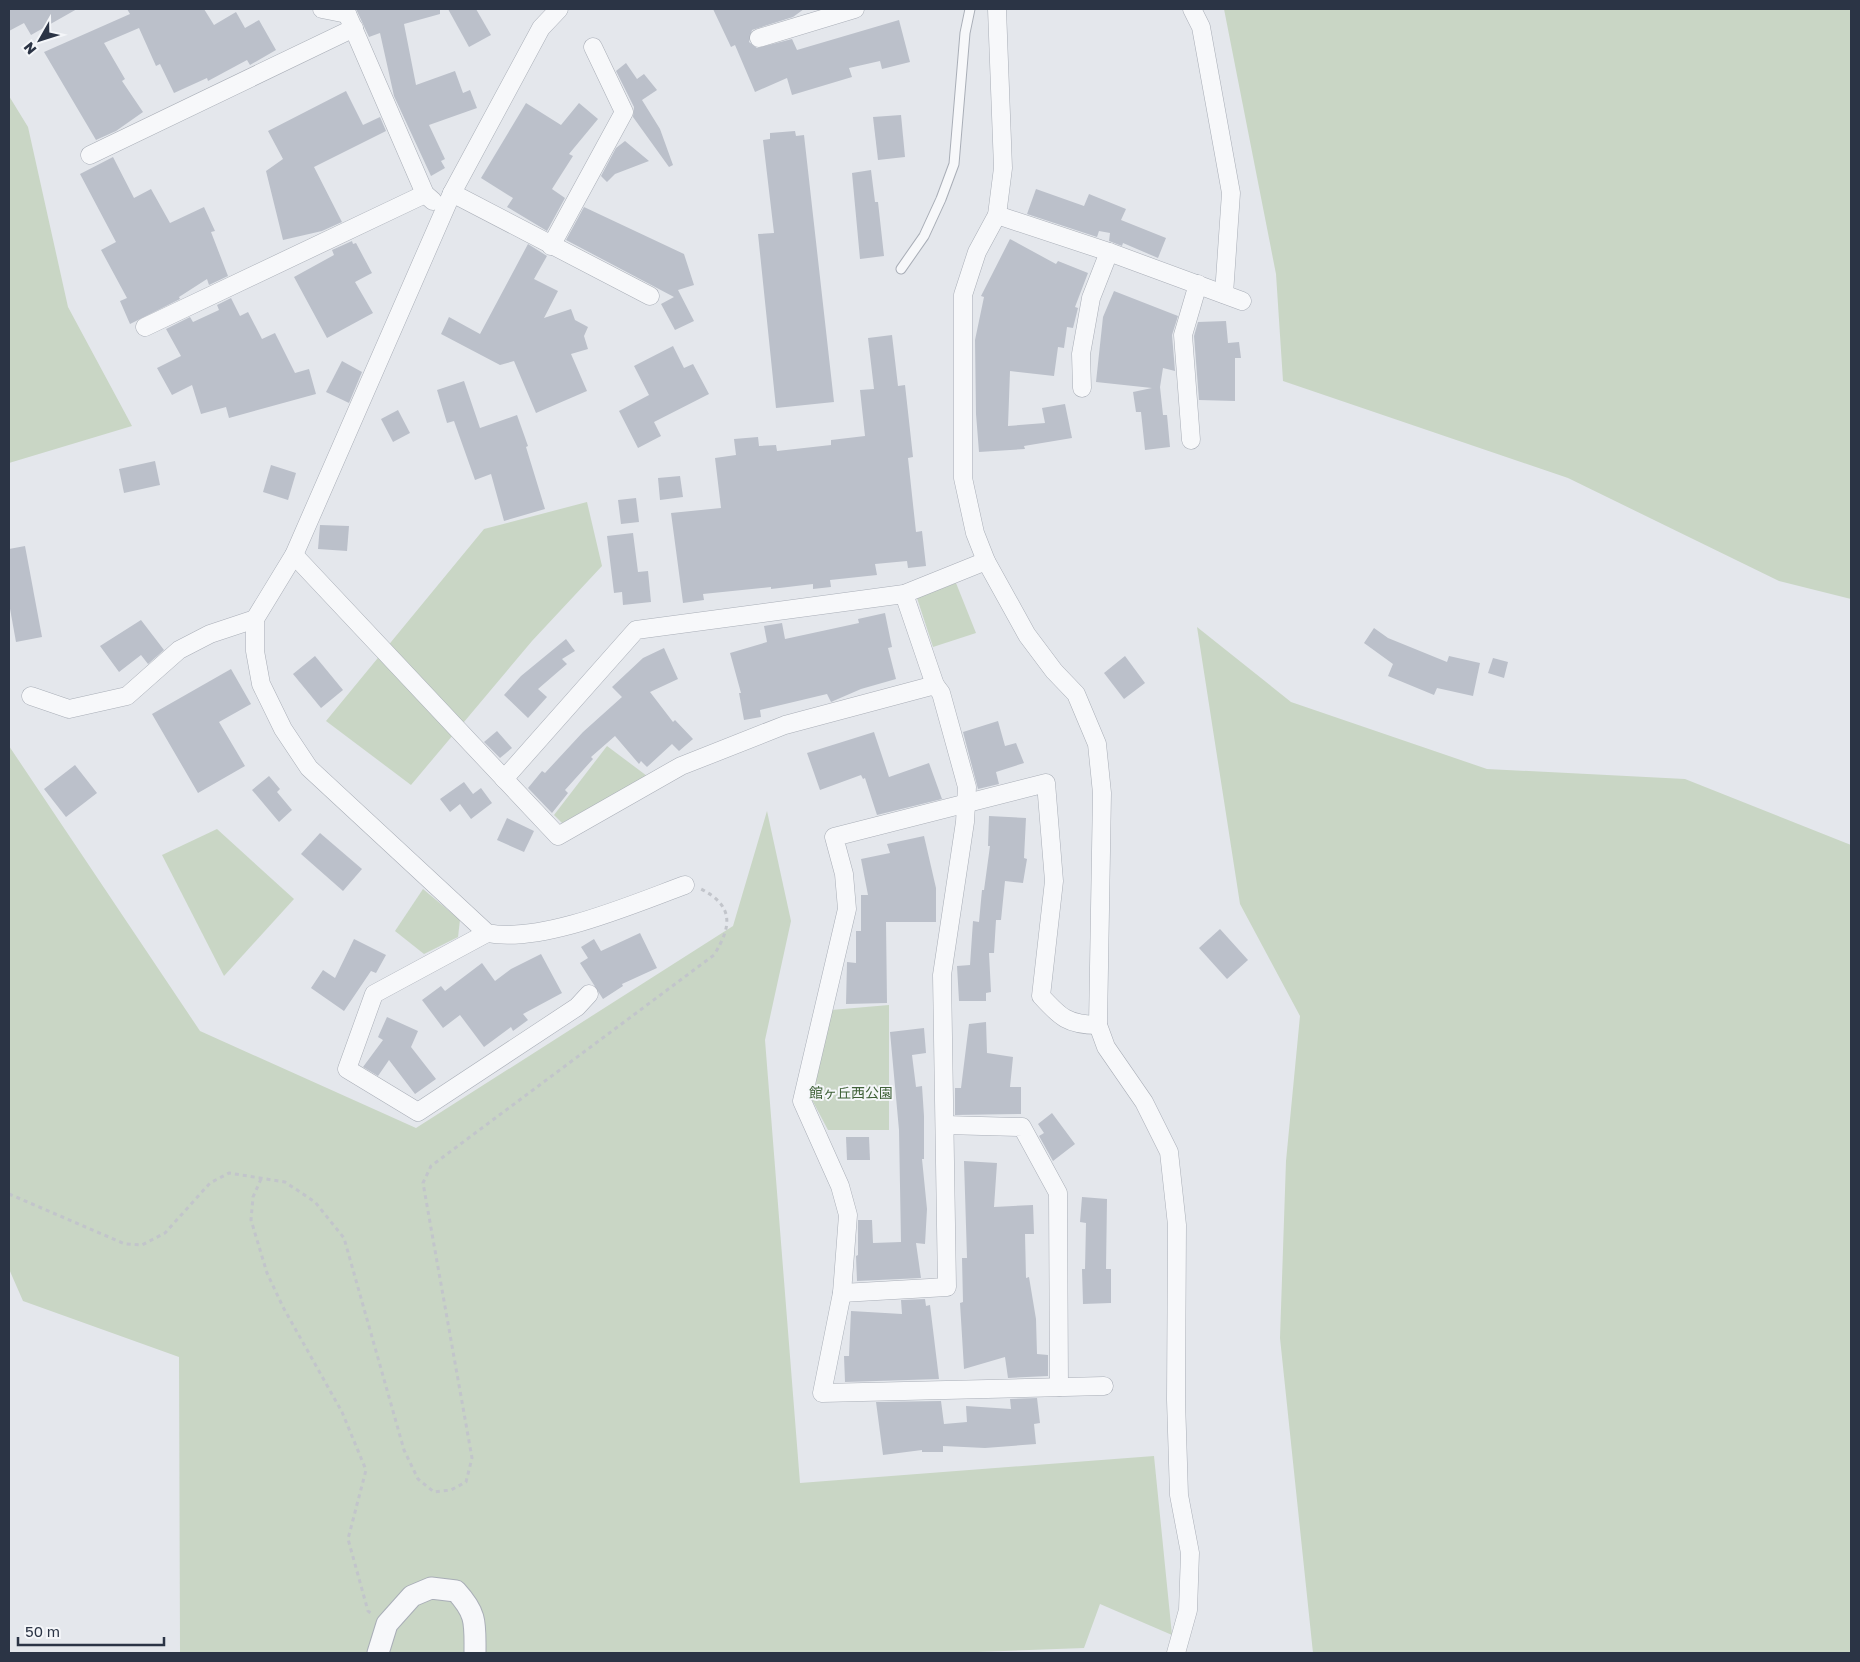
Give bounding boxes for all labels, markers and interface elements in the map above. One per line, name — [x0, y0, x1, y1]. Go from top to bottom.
north arrow — [15, 15, 65, 65]
text: N — [20, 39, 39, 58]
park label: 館ヶ丘西公園 — [809, 1084, 893, 1101]
scale bar — [18, 1614, 164, 1646]
text: 50 m — [25, 1622, 60, 1640]

